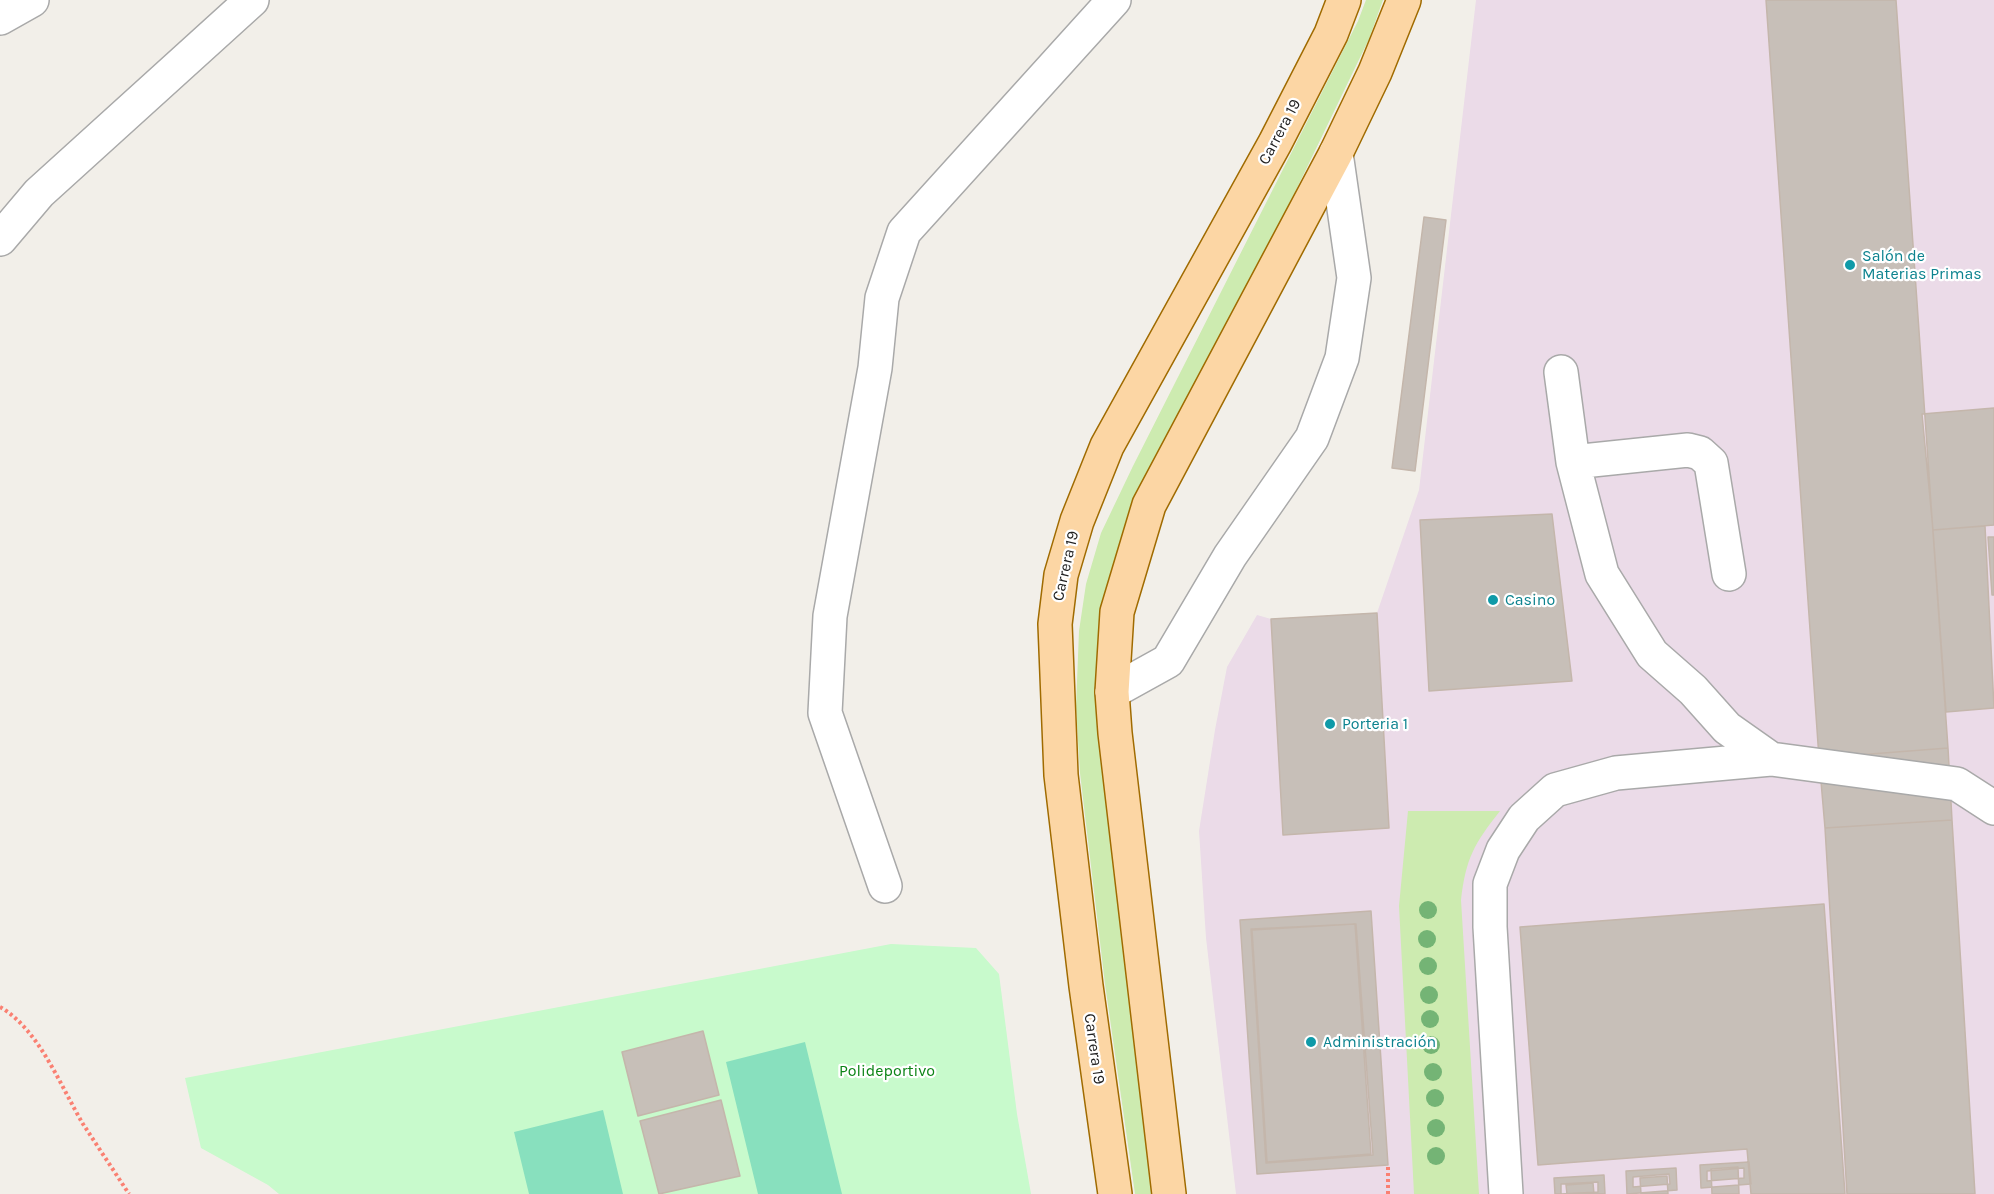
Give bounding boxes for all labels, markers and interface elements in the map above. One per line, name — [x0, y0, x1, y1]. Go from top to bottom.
street label: Carrera 19 — [1255, 96, 1305, 168]
place label: Salón de Materias Primas — [1862, 246, 1982, 284]
marker: Salón de Materias Primas — [1843, 258, 1857, 272]
street label: Carrera 19 — [1049, 529, 1083, 603]
place label: Casino — [1505, 590, 1555, 610]
marker: Casino — [1486, 593, 1500, 607]
place label: Porteria 1 — [1342, 714, 1408, 734]
marker: Porteria 1 — [1323, 717, 1337, 731]
street label: Carrera 19 — [1080, 1012, 1108, 1086]
place label: Administración — [1323, 1032, 1436, 1052]
marker: Administración — [1304, 1035, 1318, 1049]
park label: Polideportivo — [839, 1061, 935, 1081]

